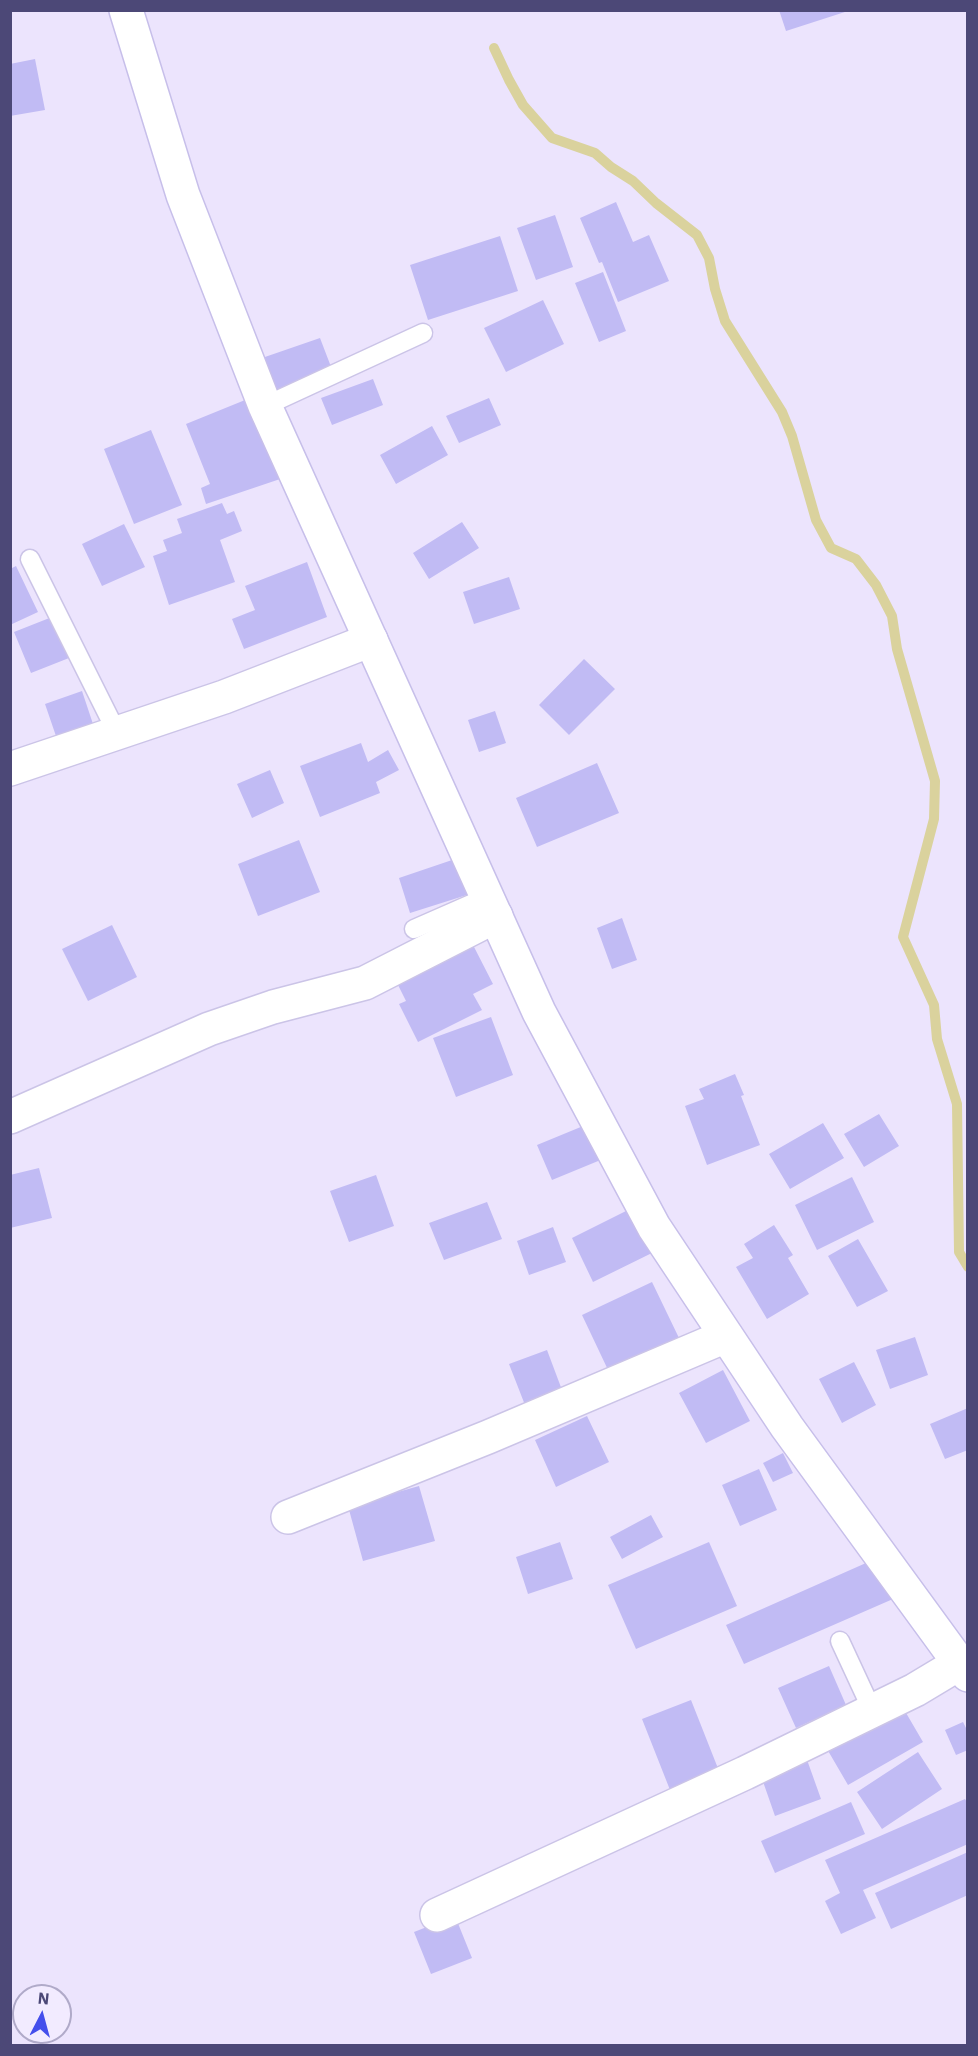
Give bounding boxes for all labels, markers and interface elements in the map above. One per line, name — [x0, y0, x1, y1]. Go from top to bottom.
north arrow — [12, 1984, 72, 2044]
text: N — [37, 1988, 50, 2009]

